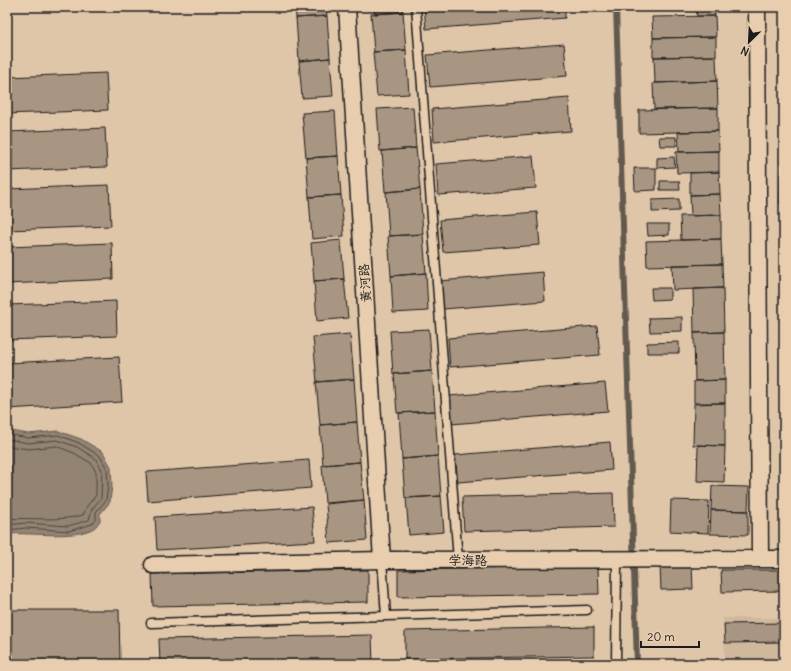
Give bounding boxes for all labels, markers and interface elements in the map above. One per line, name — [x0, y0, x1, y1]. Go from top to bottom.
north arrow — [729, 22, 769, 62]
text: N — [739, 43, 751, 59]
street label: 黄河路 — [355, 263, 375, 303]
street label: 学海路 — [448, 552, 488, 569]
scale bar — [641, 623, 699, 649]
text: 20 m — [647, 629, 675, 644]

